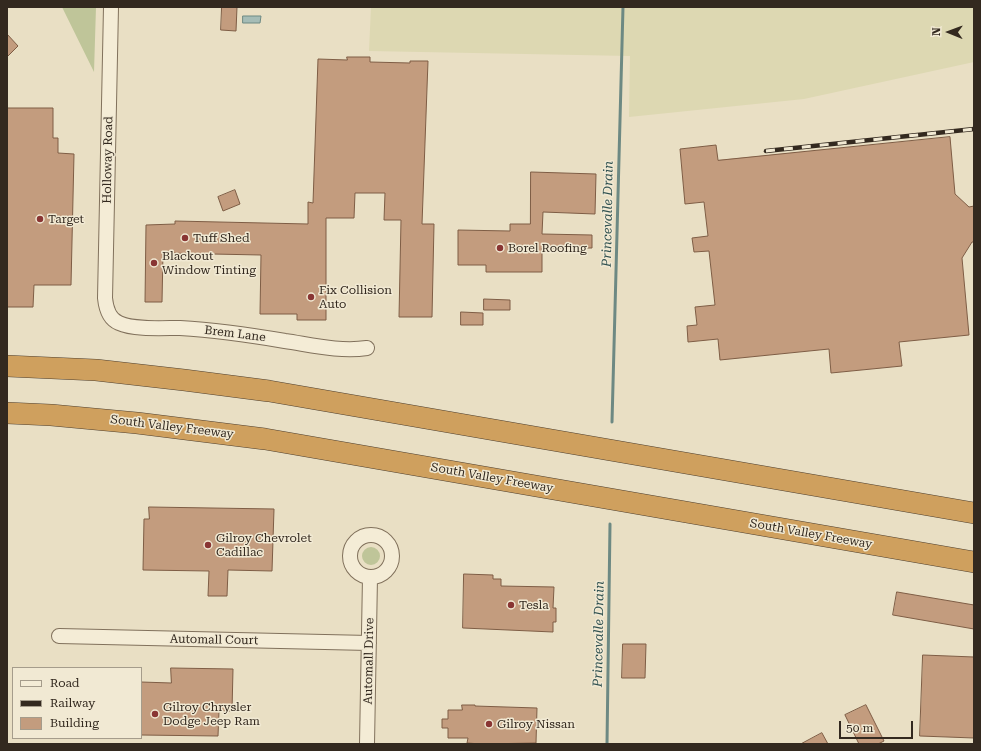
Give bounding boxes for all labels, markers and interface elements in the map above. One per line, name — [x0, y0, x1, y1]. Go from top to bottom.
north arrow — [929, 12, 969, 52]
text: N — [930, 27, 943, 36]
street label: Holloway Road — [100, 116, 116, 204]
water label: Princevalle Drain — [599, 161, 617, 267]
place label: Target — [48, 212, 84, 226]
marker: Target — [35, 214, 45, 224]
place label: Tuff Shed — [193, 231, 250, 245]
marker: Tuff Shed — [180, 233, 190, 243]
place label: Borel Roofing — [508, 241, 587, 255]
marker: Borel Roofing — [495, 243, 505, 253]
place label: Blackout Window Tinting — [162, 249, 256, 277]
marker: Blackout Window Tinting — [149, 258, 159, 268]
place label: Fix Collision Auto — [319, 283, 392, 311]
marker: Fix Collision Auto — [306, 292, 316, 302]
street label: Brem Lane — [203, 323, 267, 345]
street label: South Valley Freeway — [110, 412, 234, 442]
street label: South Valley Freeway — [430, 460, 554, 496]
street label: South Valley Freeway — [749, 516, 873, 552]
place label: Gilroy Chevrolet Cadillac — [216, 531, 312, 559]
marker: Gilroy Chevrolet Cadillac — [203, 540, 213, 550]
water label: Princevalle Drain — [590, 581, 608, 687]
place label: Tesla — [519, 598, 549, 612]
marker: Tesla — [506, 600, 516, 610]
street label: Automall Drive — [361, 618, 377, 704]
street label: Automall Court — [170, 632, 258, 648]
legend — [12, 667, 142, 739]
text: Road — [50, 676, 79, 690]
text: Railway — [50, 696, 95, 710]
place label: Gilroy Chrysler Dodge Jeep Ram — [163, 700, 260, 728]
marker: Gilroy Chrysler Dodge Jeep Ram — [150, 709, 160, 719]
scale bar — [841, 713, 915, 739]
text: Building — [50, 716, 99, 730]
place label: Gilroy Nissan — [497, 717, 575, 731]
marker: Gilroy Nissan — [484, 719, 494, 729]
text: 50 m — [846, 721, 873, 735]

